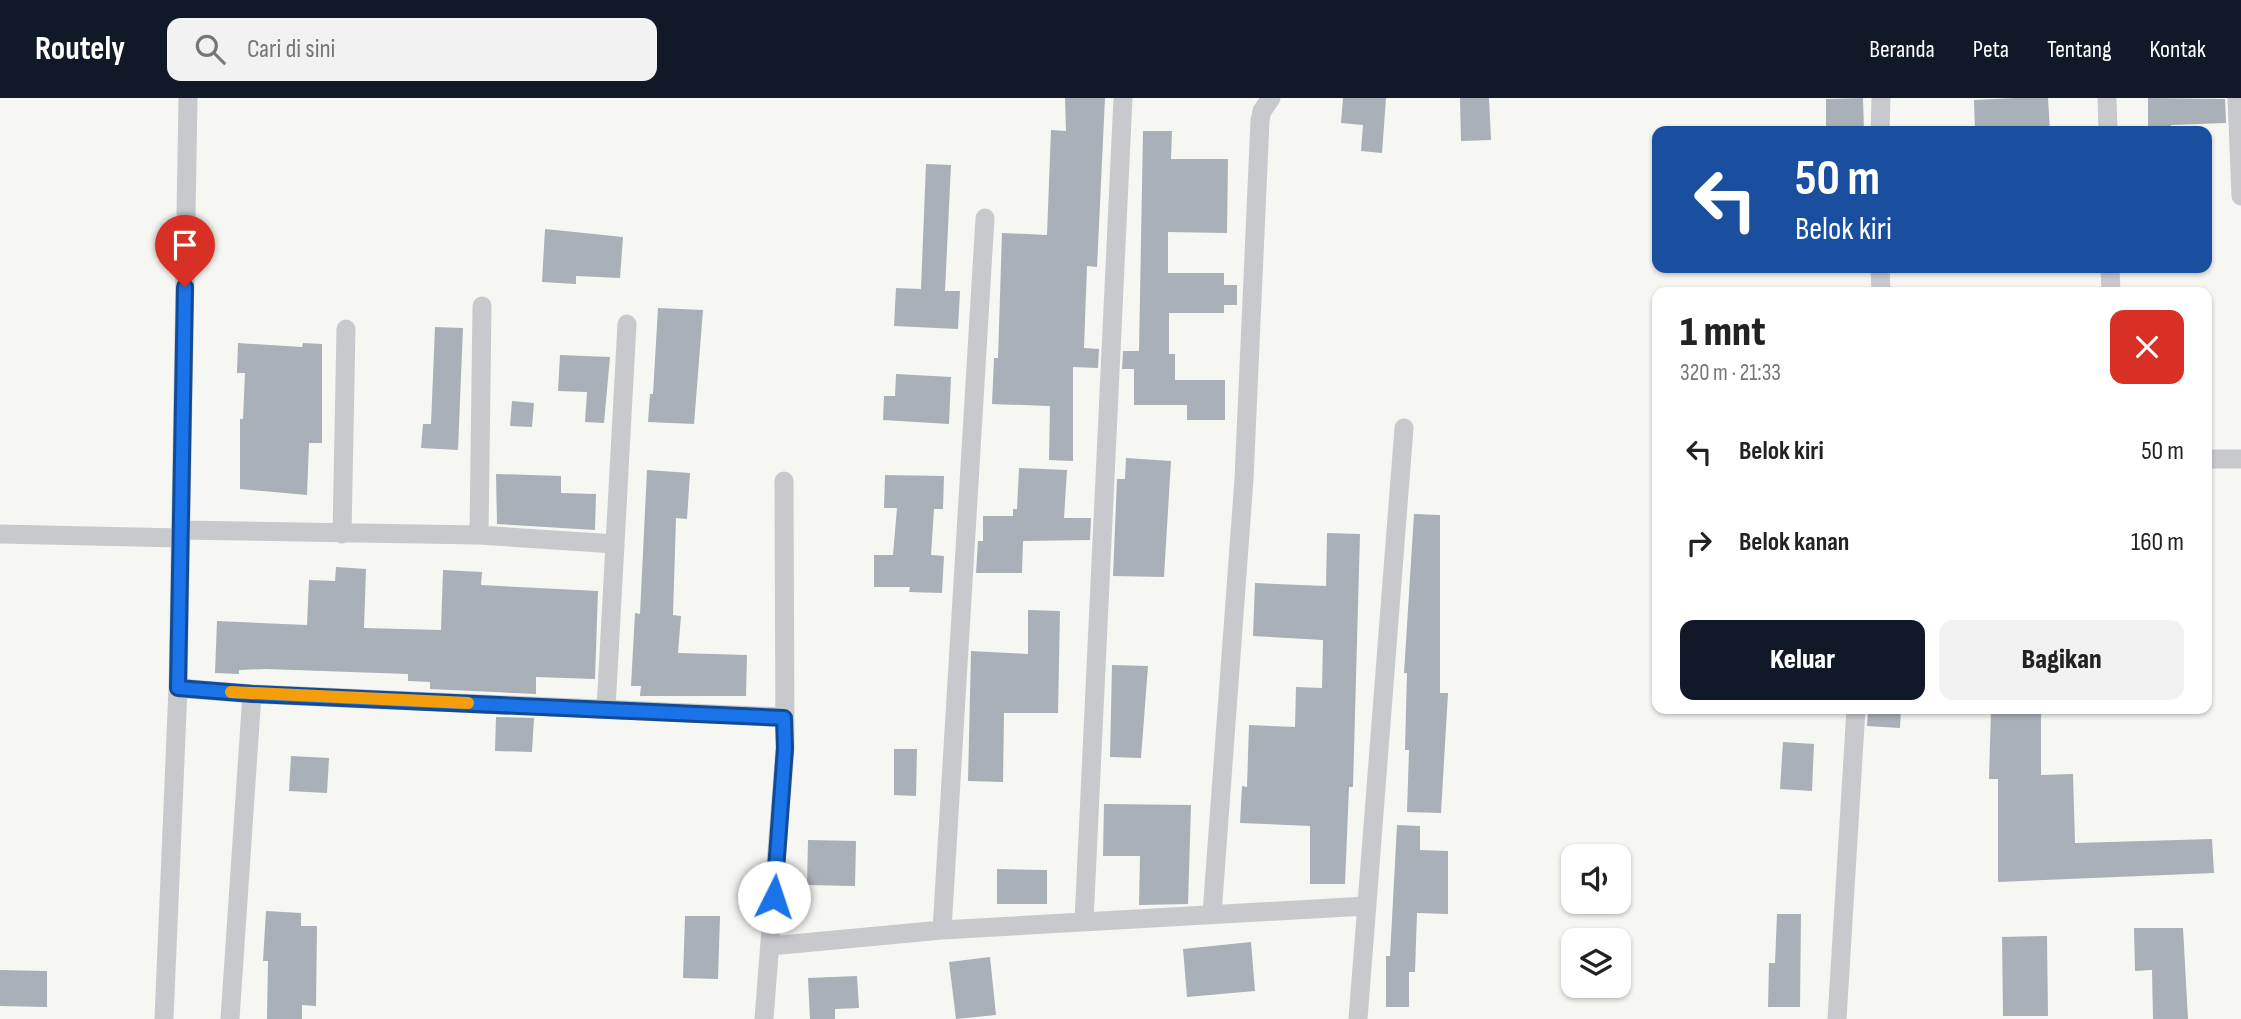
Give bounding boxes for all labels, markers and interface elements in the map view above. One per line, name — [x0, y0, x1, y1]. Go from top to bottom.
search box — [167, 18, 657, 81]
text: Routely — [35, 29, 125, 69]
icon: search — [191, 30, 229, 68]
text: Cari di sini — [247, 34, 335, 65]
text: Beranda — [1869, 35, 1935, 64]
text: Peta — [1973, 35, 2009, 64]
text: Tentang — [2047, 35, 2112, 64]
text: Kontak — [2150, 35, 2206, 64]
text: 50 m — [1795, 150, 1880, 209]
icon: left — [1680, 154, 1771, 245]
text: Belok kiri — [1795, 210, 1892, 249]
pin — [155, 215, 215, 287]
icon: arrive — [166, 226, 204, 264]
text: 1 mnt — [1680, 307, 1765, 358]
button: close — [2110, 310, 2184, 384]
text: 320 m · 21:33 — [1680, 359, 1781, 387]
icon: left — [1680, 433, 1718, 471]
text: Belok kiri — [1739, 436, 1824, 467]
text: 50 m — [2141, 436, 2184, 467]
icon: right — [1680, 524, 1718, 562]
text: Belok kanan — [1739, 527, 1849, 558]
text: 160 m — [2131, 527, 2184, 558]
button: Keluar — [1680, 620, 1925, 700]
button: Bagikan — [1939, 620, 2184, 700]
map controls — [1561, 844, 1631, 998]
button: sound — [1561, 844, 1631, 914]
position arrow — [737, 860, 811, 934]
button: layers — [1561, 928, 1631, 998]

